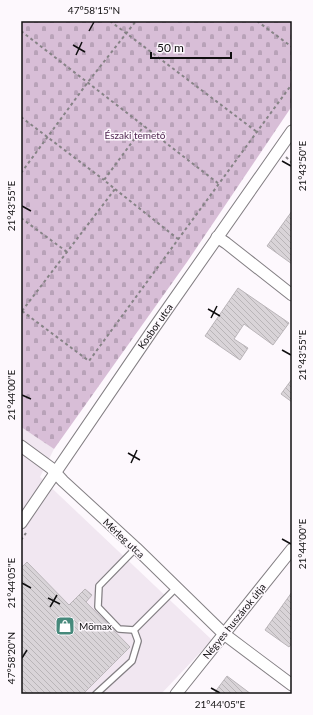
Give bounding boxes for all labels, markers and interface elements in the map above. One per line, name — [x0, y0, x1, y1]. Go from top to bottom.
text: 47°58'15"N — [68, 4, 120, 16]
scale bar — [151, 34, 231, 60]
text: 50 m — [157, 40, 184, 55]
park label: Északi temető — [104, 129, 166, 141]
text: 21°43'50"E — [296, 141, 308, 191]
text: 21°43'55"E — [5, 181, 17, 231]
street label: Kosbor utca — [135, 301, 175, 351]
text: 21°43'55"E — [296, 330, 308, 380]
text: 21°44'00"E — [5, 370, 17, 420]
street label: Mérleg utca — [101, 516, 147, 560]
text: 21°44'00"E — [296, 519, 308, 569]
text: 21°44'05"E — [5, 558, 17, 608]
street label: Négyes huszárok útja — [200, 581, 268, 661]
shop icon: Mömax — [54, 615, 76, 637]
place label: Mömax — [79, 620, 112, 632]
text: 47°58'20"N — [5, 632, 17, 684]
text: 21°44'05"E — [195, 698, 245, 710]

